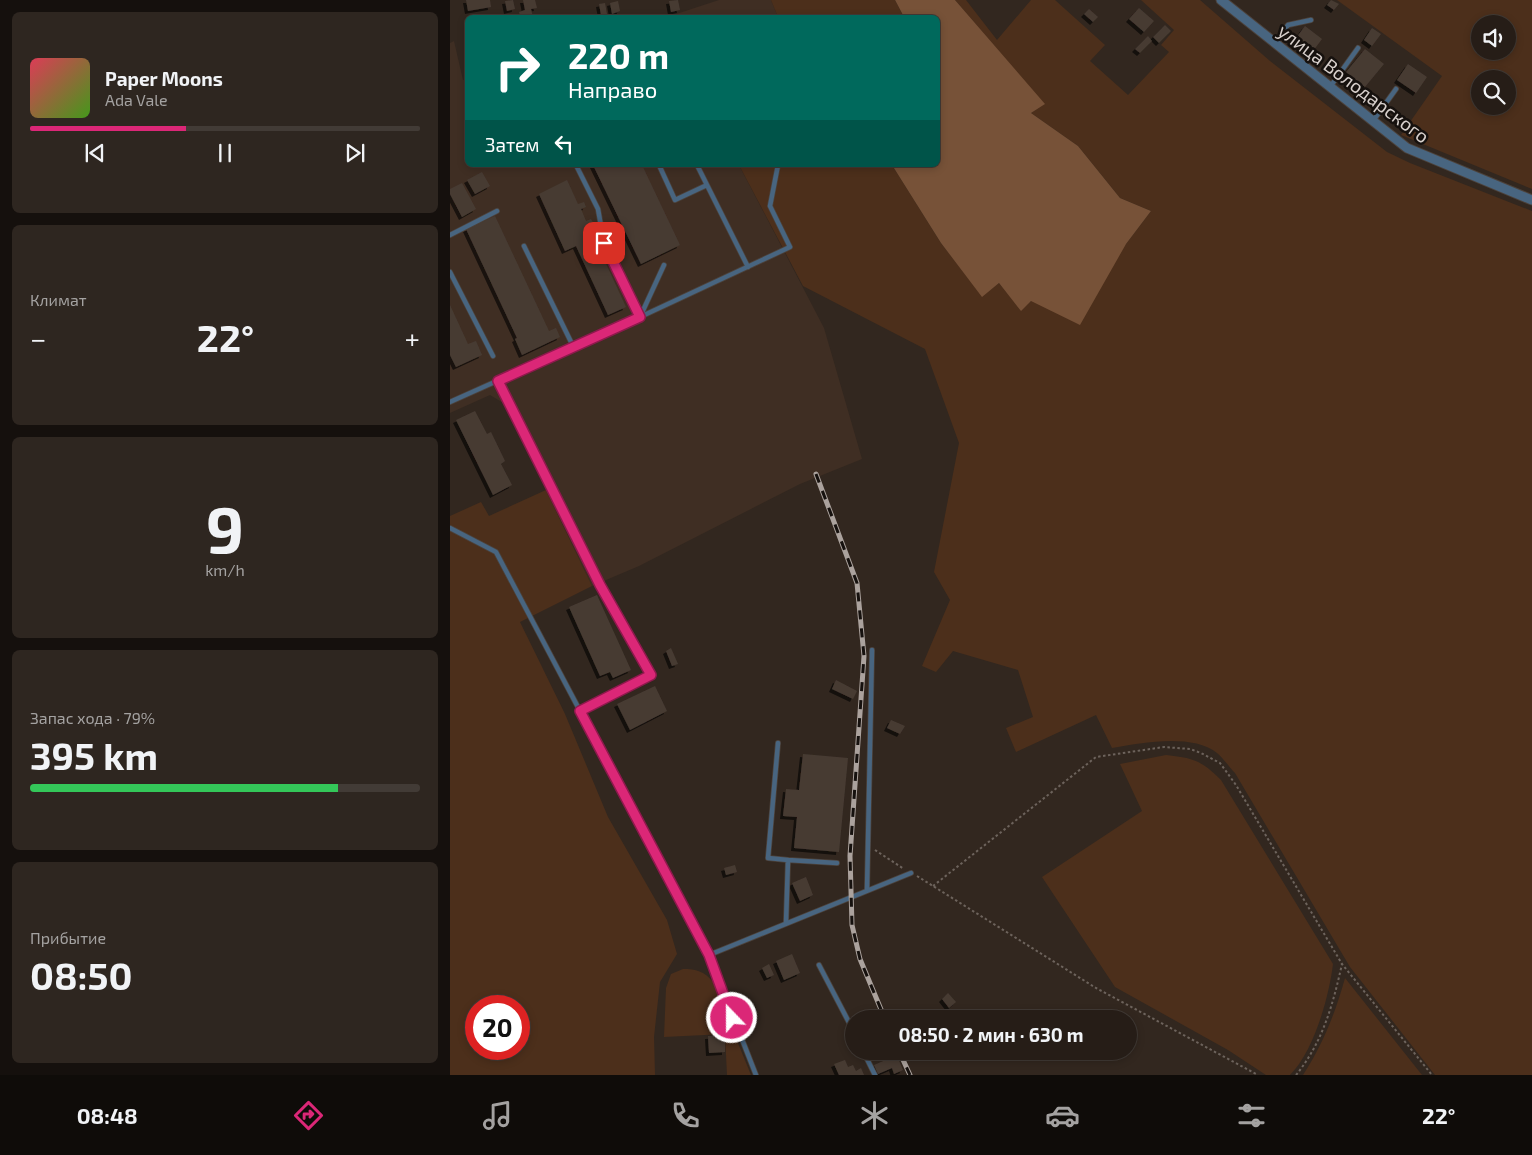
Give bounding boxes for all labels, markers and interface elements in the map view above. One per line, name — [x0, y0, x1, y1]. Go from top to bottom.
map controls — [1471, 15, 1516, 115]
button: sound — [1471, 15, 1516, 60]
street label: улица Володарского — [1273, 19, 1434, 148]
text: 220 m — [568, 34, 669, 76]
icon: right — [485, 35, 550, 100]
text: Paper Moons — [105, 67, 223, 90]
button: search — [1471, 70, 1516, 115]
text: Направо — [568, 76, 657, 102]
text: Ada Vale — [105, 90, 168, 109]
icon: left — [550, 130, 578, 158]
text: Затем — [485, 133, 540, 156]
icon: previous — [81, 139, 109, 167]
icon: pause — [211, 139, 239, 167]
icon: next — [341, 139, 369, 167]
pin — [583, 222, 625, 264]
icon: arrive — [590, 229, 618, 257]
text: Климат — [30, 290, 87, 309]
text: 22° — [197, 314, 254, 360]
text: − — [30, 321, 46, 355]
text: + — [405, 321, 420, 355]
text: 9 — [206, 488, 244, 566]
text: km/h — [205, 560, 245, 579]
text: Запас хода · 79% — [30, 708, 155, 727]
text: 395 km — [30, 732, 158, 778]
text: Прибытие — [30, 928, 106, 947]
text: 08:50 — [30, 952, 132, 998]
position arrow — [705, 991, 757, 1043]
speed limit sign: 20 — [465, 995, 530, 1060]
text: 08:50 · 2 мин · 630 m — [898, 1023, 1084, 1046]
icon: directions — [291, 1098, 326, 1133]
icon: music — [480, 1098, 515, 1133]
icon: phone — [668, 1098, 703, 1133]
icon: climate — [857, 1098, 892, 1133]
icon: car — [1045, 1098, 1080, 1133]
icon: filters — [1234, 1098, 1269, 1133]
text: 08:48 — [77, 1102, 138, 1128]
text: 22° — [1422, 1102, 1455, 1128]

